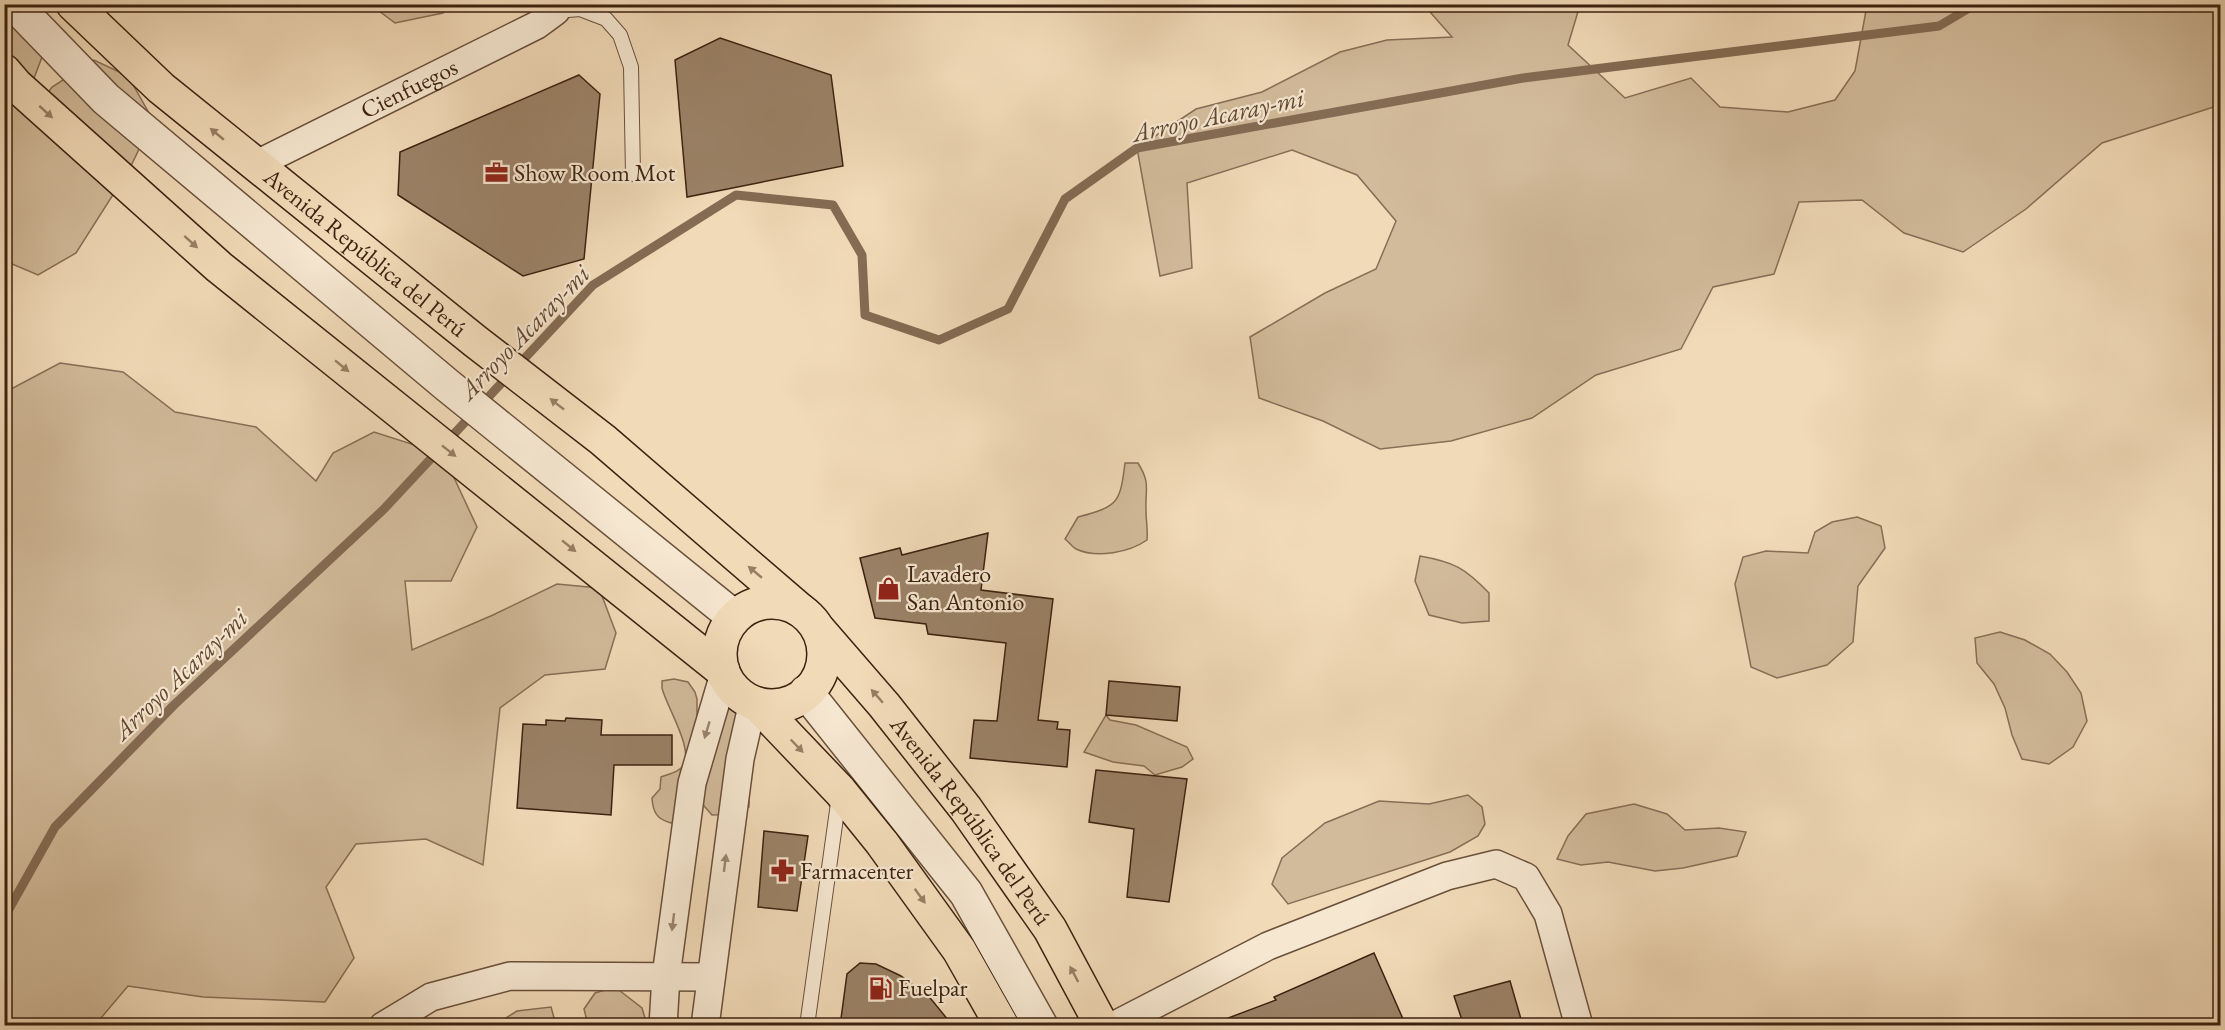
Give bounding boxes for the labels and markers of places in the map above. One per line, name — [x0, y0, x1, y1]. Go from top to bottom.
place label: Show Room Mot — [514, 157, 676, 188]
office icon: Show Room Mot — [483, 160, 509, 186]
place label: Lavadero San Antonio — [907, 558, 1024, 617]
shop icon: Lavadero San Antonio — [876, 575, 902, 601]
place label: Farmacenter — [800, 855, 914, 886]
pharmacy icon: Farmacenter — [769, 858, 795, 884]
place label: Fuelpar — [898, 972, 968, 1003]
fuel station icon: Fuelpar — [867, 975, 893, 1001]

